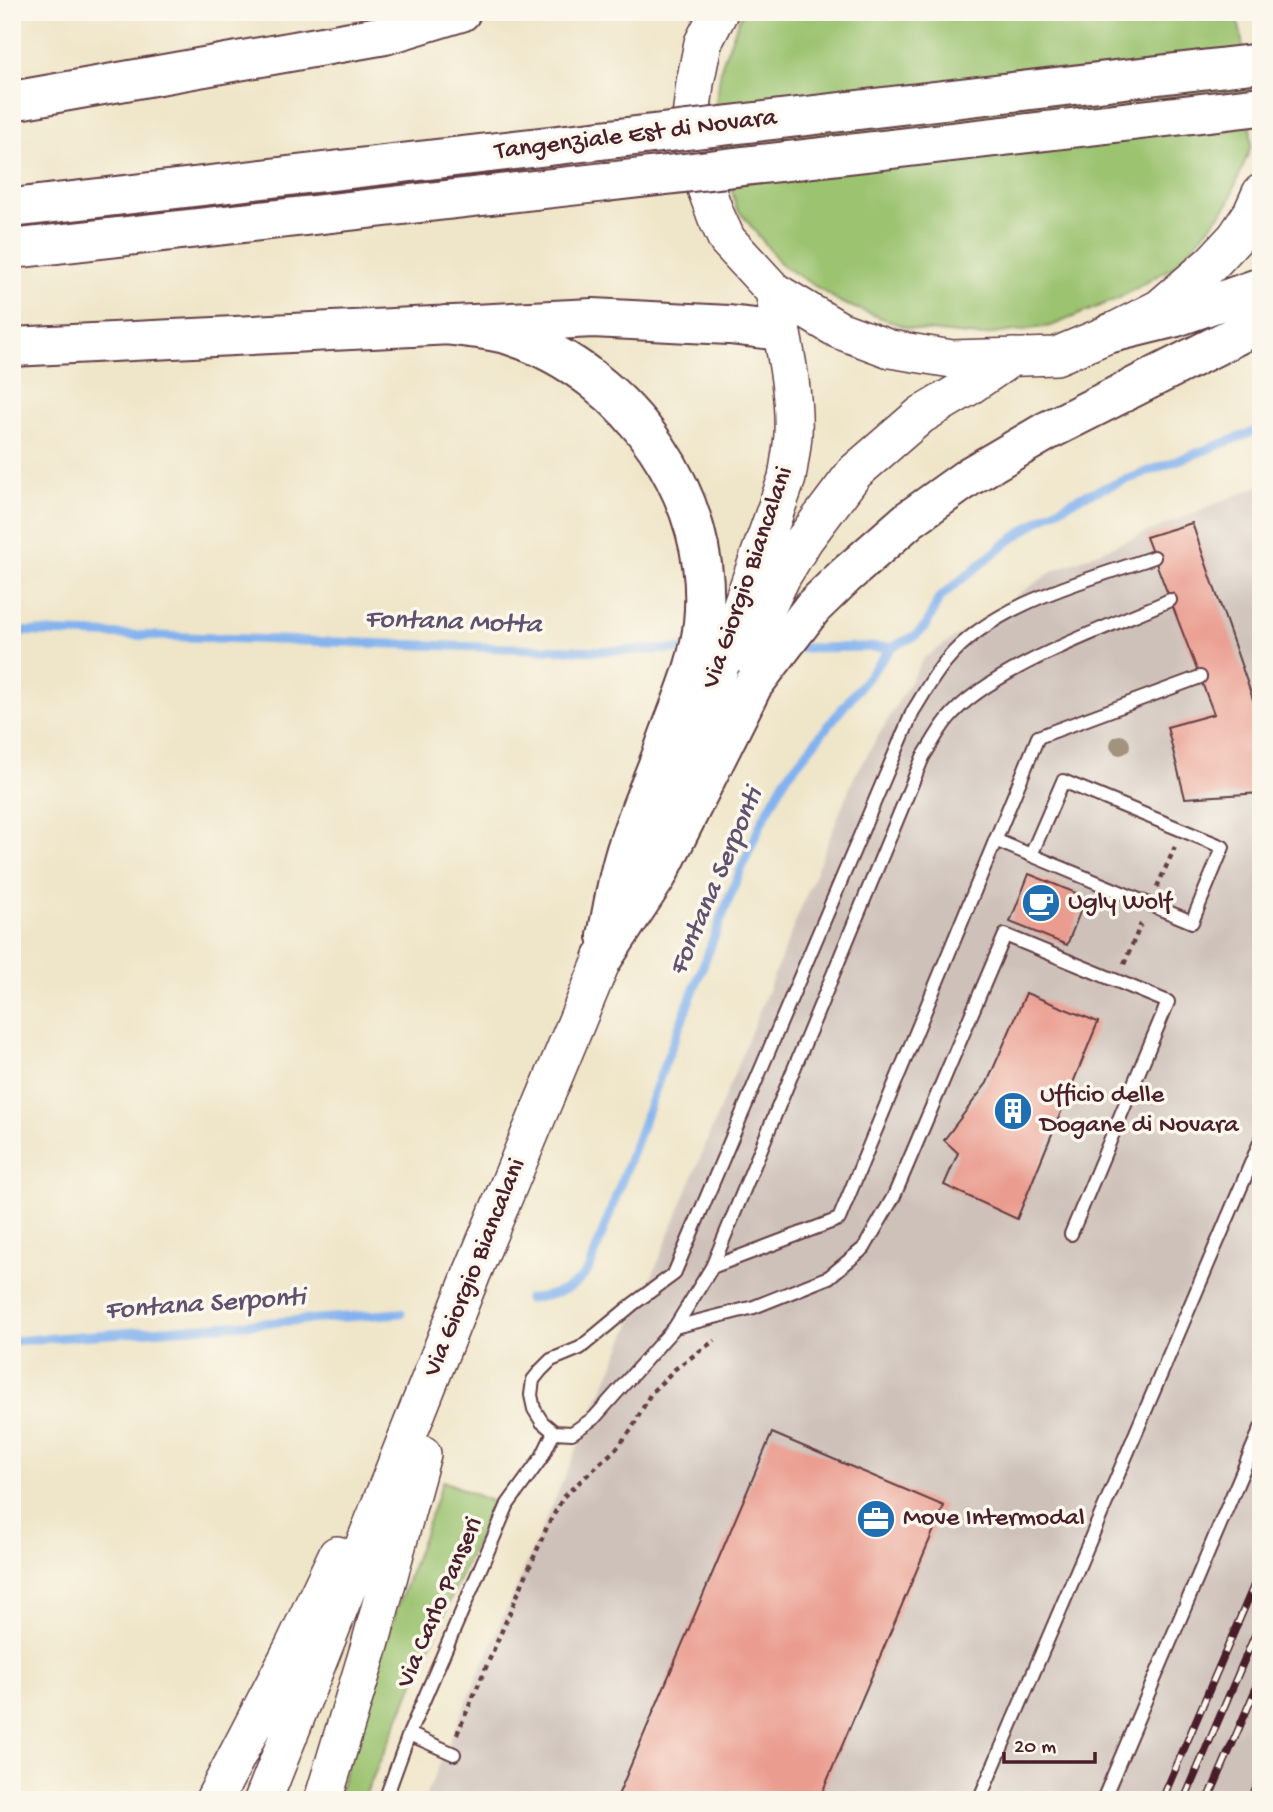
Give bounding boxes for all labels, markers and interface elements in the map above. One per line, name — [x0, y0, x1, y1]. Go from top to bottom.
street label: Tangenziale Est di Novara — [491, 103, 780, 169]
street label: Via Giorgio Biancalani — [696, 463, 802, 694]
water label: Fontana Motta — [364, 603, 543, 643]
water label: Fontana Serponti — [663, 780, 773, 981]
cafe icon: Ugly Wolf — [1020, 882, 1062, 924]
place label: Ugly Wolf — [1068, 888, 1174, 919]
place label: Ufficio delle Dogane di Novara — [1038, 1081, 1240, 1142]
building icon: Ufficio delle Dogane di Novara — [992, 1090, 1034, 1132]
street label: Via Giorgio Biancalani — [418, 1154, 534, 1383]
water label: Fontana Serponti — [104, 1281, 309, 1328]
office icon: Move Intermodal — [855, 1498, 897, 1540]
place label: Move Intermodal — [903, 1504, 1085, 1535]
street label: Via Carlo Panseri — [391, 1513, 491, 1694]
scale bar — [1004, 1721, 1094, 1765]
text: 20 m — [1014, 1736, 1056, 1761]

